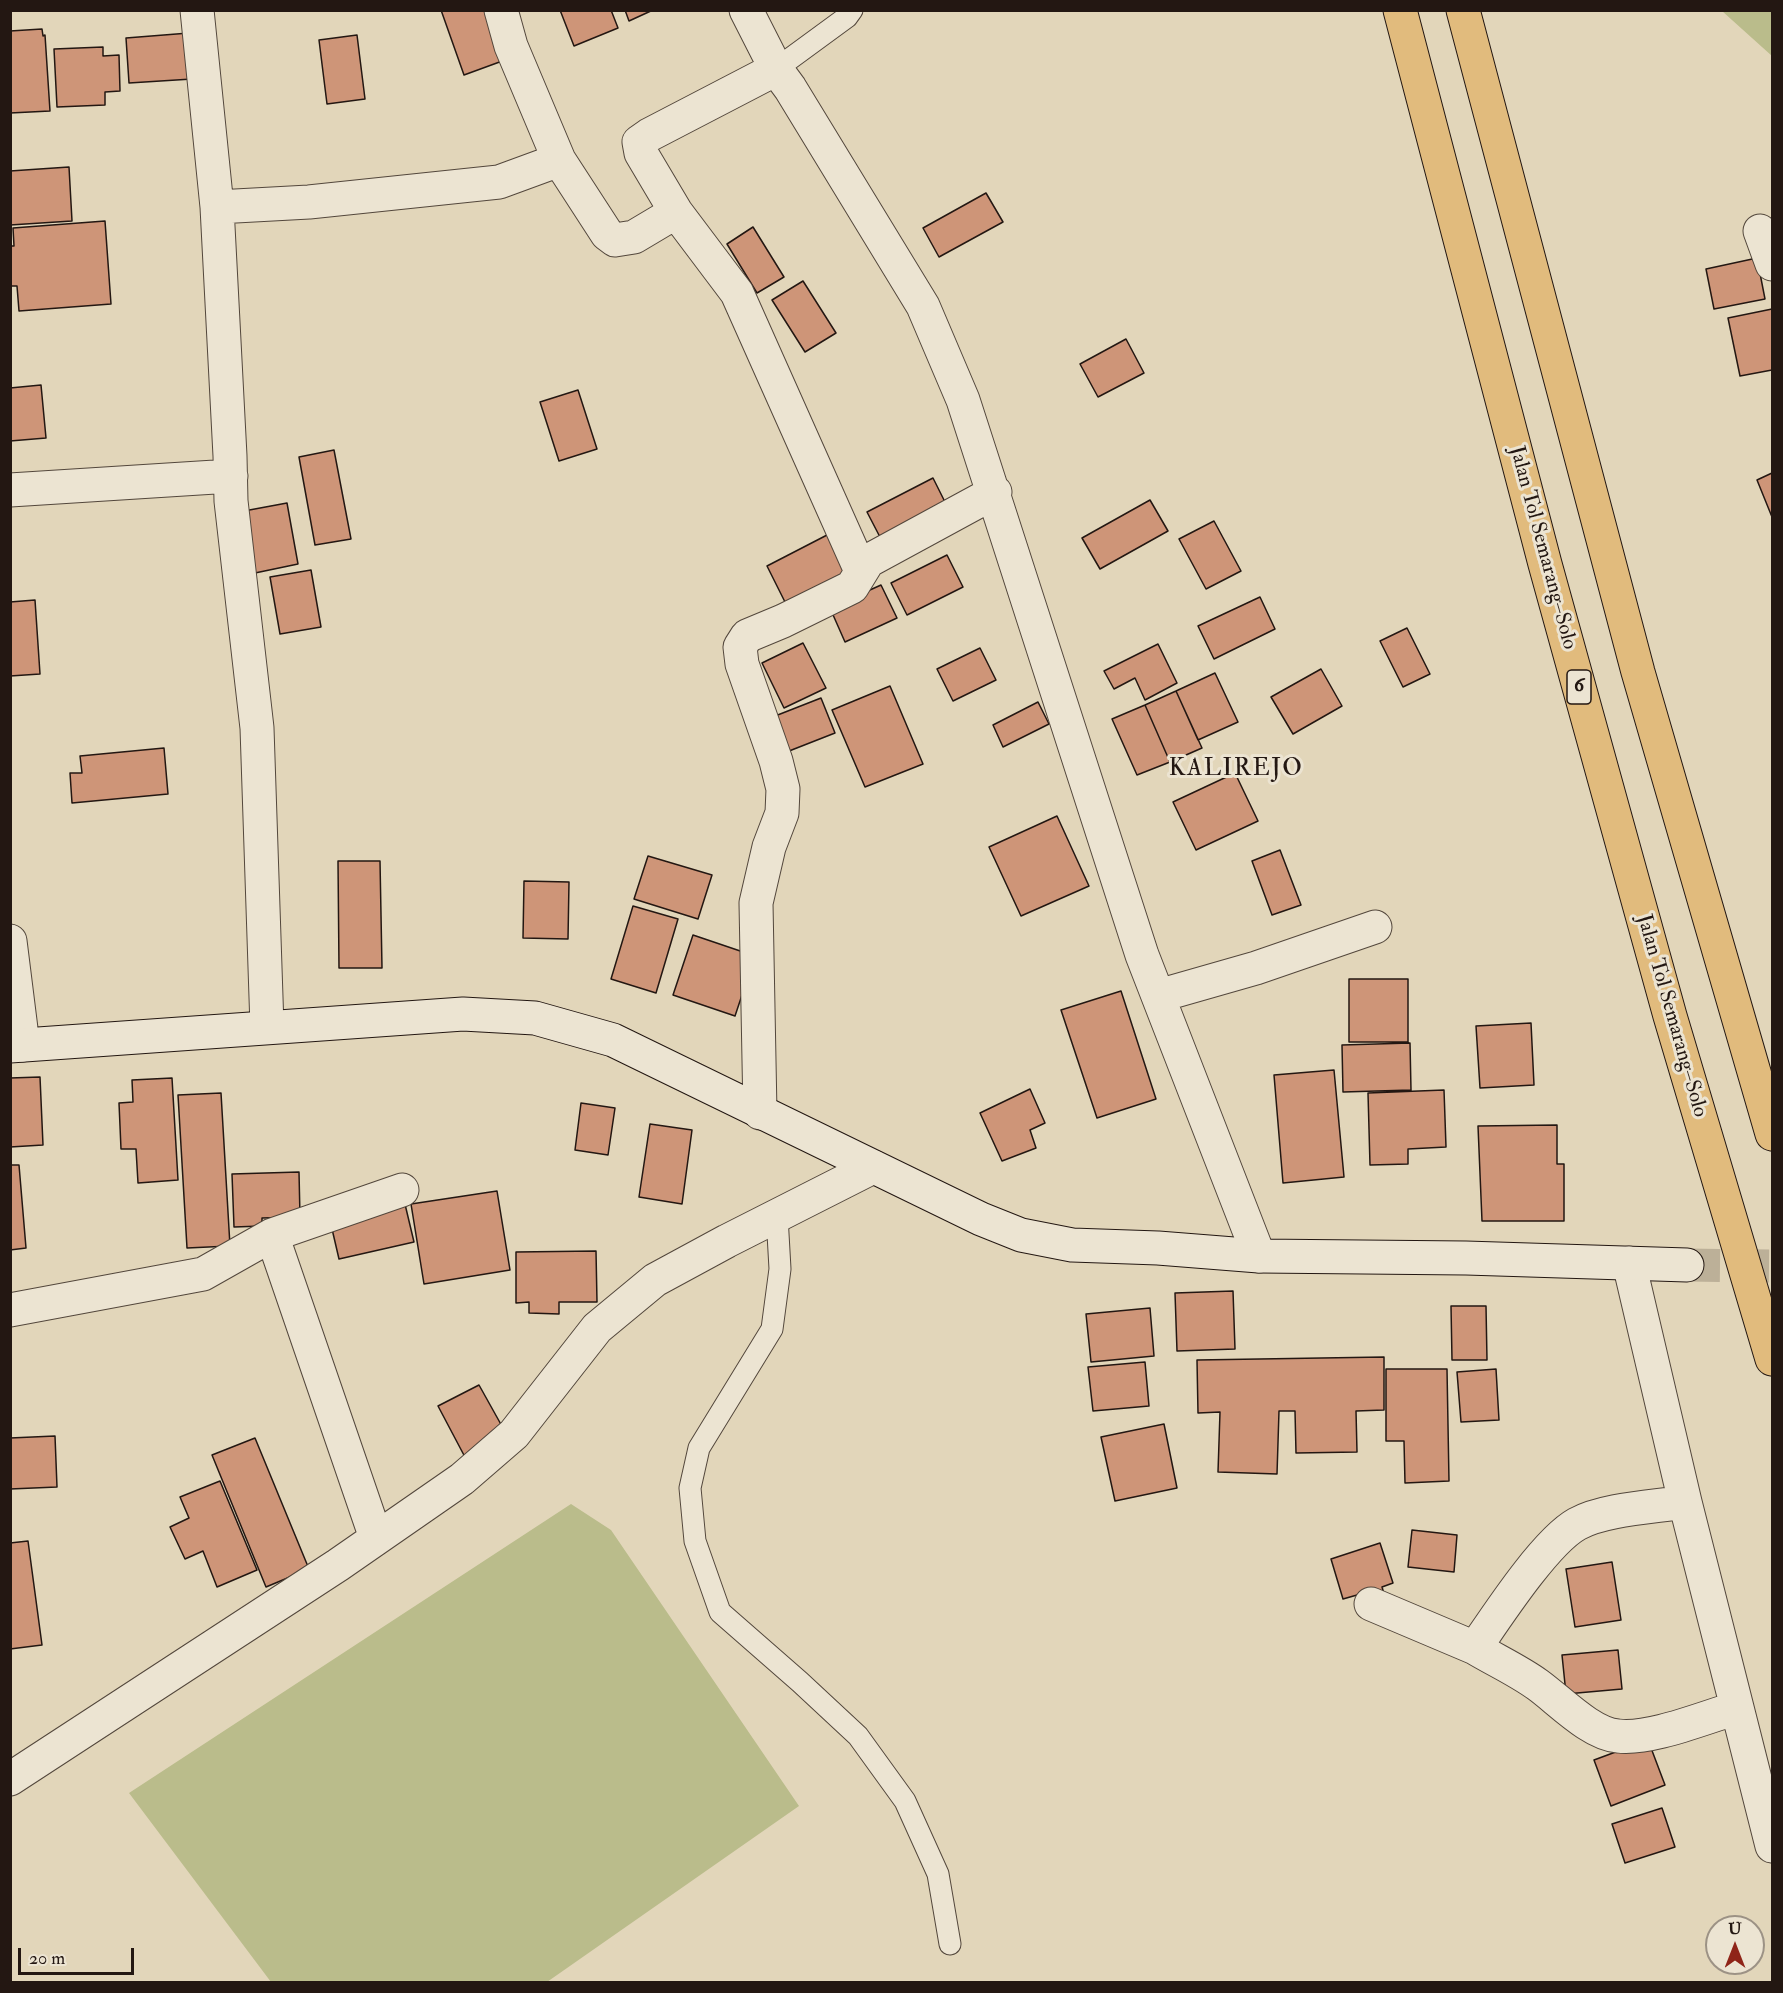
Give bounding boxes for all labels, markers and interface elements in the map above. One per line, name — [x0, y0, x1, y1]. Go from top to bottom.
street label: Jalan Tol Semarang–Solo — [1503, 444, 1581, 652]
road number: 6 — [1567, 670, 1591, 704]
district label: KALIREJO — [1169, 756, 1303, 784]
street label: Jalan Tol Semarang–Solo — [1630, 912, 1712, 1120]
north arrow — [1705, 1915, 1765, 1975]
text: U — [1728, 1919, 1742, 1939]
scale bar — [21, 1936, 136, 1974]
text: 20 m — [29, 1947, 65, 1970]

